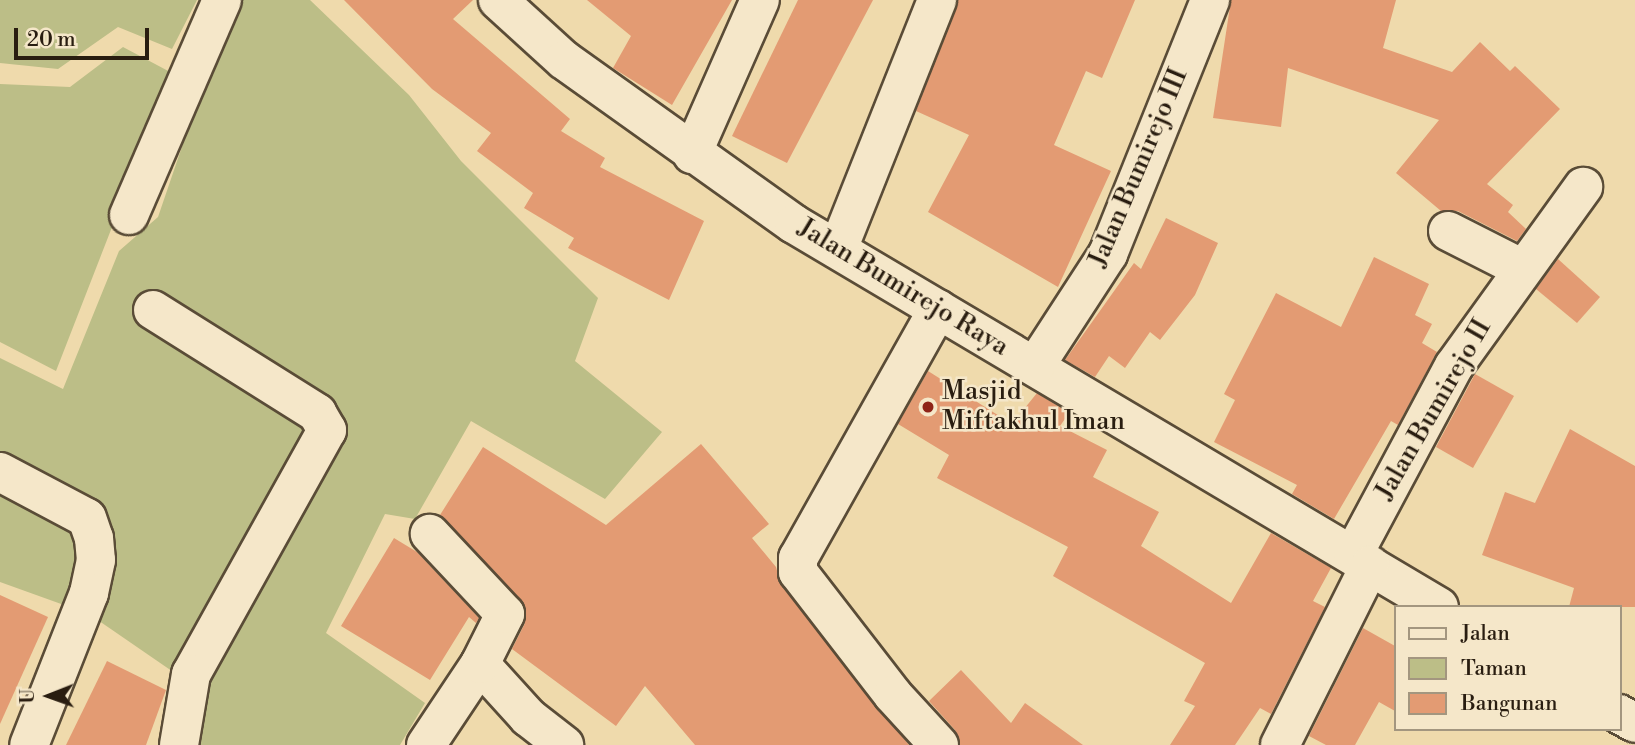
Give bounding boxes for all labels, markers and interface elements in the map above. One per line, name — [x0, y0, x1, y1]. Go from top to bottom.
scale bar — [18, 14, 152, 58]
text: 20 m — [27, 27, 76, 53]
street label: Jalan Bumirejo III — [1083, 64, 1195, 272]
street label: Jalan Bumirejo Raya — [792, 213, 1014, 363]
street label: Jalan Bumirejo II — [1370, 314, 1498, 506]
place label: Masjid Miftakhul Iman — [942, 376, 1125, 438]
marker: Masjid Miftakhul Iman — [920, 399, 936, 415]
legend — [1394, 605, 1621, 731]
text: Jalan — [1461, 621, 1510, 647]
text: Taman — [1461, 656, 1527, 682]
north arrow — [14, 661, 84, 731]
text: U — [16, 689, 40, 704]
text: Bangunan — [1461, 691, 1557, 717]

